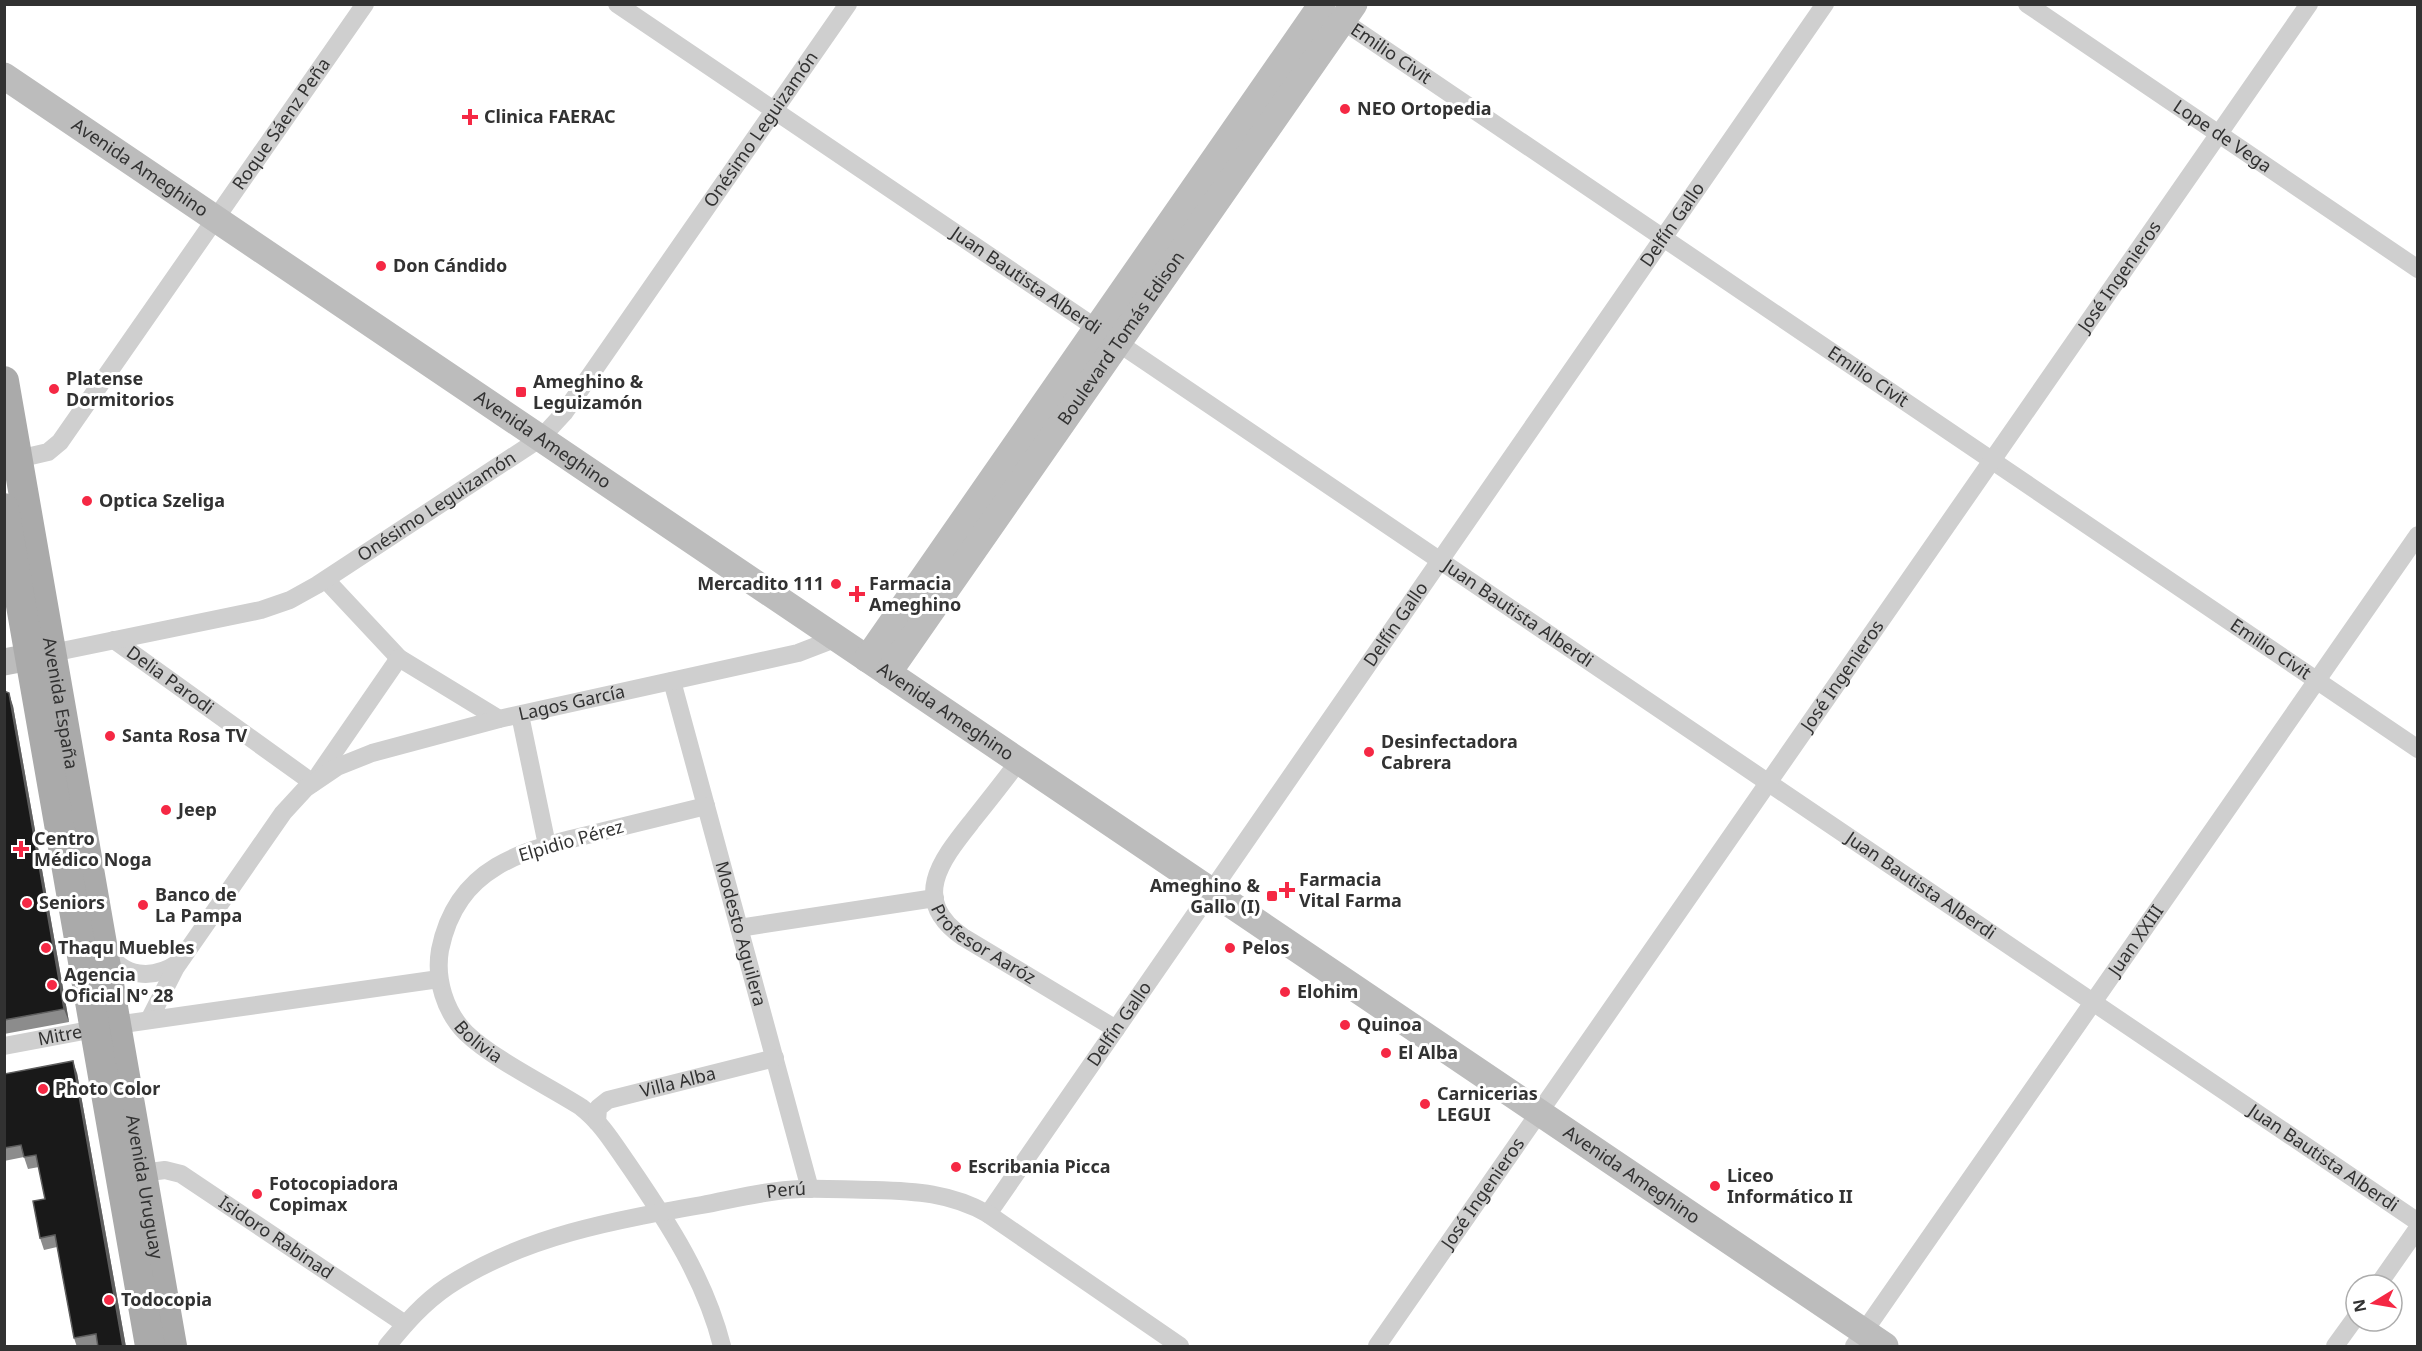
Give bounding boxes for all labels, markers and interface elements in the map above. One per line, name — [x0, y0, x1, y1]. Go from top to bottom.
street label: Emilio Civit — [1347, 17, 1437, 89]
street label: Onésimo Leguizamón — [697, 46, 823, 212]
street label: Roque Sáenz Peña — [226, 53, 335, 194]
street label: Lope de Vega — [2169, 94, 2277, 177]
place label: NEO Ortopedia — [1357, 96, 1492, 120]
marker: NEO Ortopedia — [1338, 102, 1352, 116]
place label: Clinica FAERAC — [484, 104, 616, 128]
marker: Clinica FAERAC — [461, 108, 479, 126]
street label: Avenida Ameghino — [68, 112, 213, 222]
street label: Delfín Gallo — [1634, 177, 1709, 271]
street label: José Ingenieros — [2071, 216, 2166, 338]
street label: Juan Bautista Alberdi — [945, 219, 1106, 339]
street label: Boulevard Tomás Edison — [1051, 246, 1189, 429]
place label: Don Cándido — [393, 253, 507, 277]
marker: Don Cándido — [374, 259, 388, 273]
street label: Emilio Civit — [1824, 340, 1914, 412]
place label: Platense Dormitorios — [66, 366, 174, 411]
place label: Ameghino & Leguizamón — [533, 369, 644, 414]
marker: Platense Dormitorios — [47, 382, 61, 396]
street label: Avenida Ameghino — [470, 384, 616, 494]
marker: Ameghino & Leguizamón — [514, 385, 528, 399]
street label: Onésimo Leguizamón — [352, 445, 520, 566]
place label: Optica Szeliga — [99, 488, 225, 512]
marker: Optica Szeliga — [80, 494, 94, 508]
street label: Juan Bautista Alberdi — [1437, 552, 1599, 672]
place label: Mercadito 111 — [697, 571, 824, 595]
place label: Farmacia Ameghino — [869, 571, 961, 616]
marker: Mercadito 111 — [829, 577, 843, 591]
street label: Delfín Gallo — [1357, 577, 1433, 671]
marker: Farmacia Ameghino — [850, 587, 864, 601]
street label: Emilio Civit — [2226, 612, 2317, 685]
street label: José Ingenieros — [1793, 615, 1889, 737]
street label: Avenida España — [38, 635, 84, 771]
street label: Delia Parodi — [122, 640, 219, 719]
street label: Avenida Ameghino — [873, 656, 1019, 766]
street label: Lagos García — [516, 679, 627, 725]
place label: Santa Rosa TV — [122, 723, 248, 747]
marker: Santa Rosa TV — [103, 729, 117, 743]
place label: Desinfectadora Cabrera — [1381, 729, 1518, 774]
marker: Desinfectadora Cabrera — [1362, 745, 1376, 759]
place label: Jeep — [176, 797, 217, 821]
marker: Jeep — [159, 803, 173, 817]
street label: Elpidio Pérez — [515, 814, 626, 866]
street label: Juan Bautista Alberdi — [1840, 825, 2001, 944]
place label: Centro Médico Noga — [34, 826, 152, 871]
marker: Centro Médico Noga — [12, 840, 30, 858]
street label: Modesto Aguilera — [710, 858, 773, 1009]
place label: Farmacia Vital Farma — [1299, 867, 1402, 912]
place label: Ameghino & Gallo (I) — [1150, 873, 1260, 918]
place label: Banco de La Pampa — [155, 882, 242, 927]
marker: Farmacia Vital Farma — [1280, 883, 1294, 897]
marker: Ameghino & Gallo (I) — [1265, 889, 1279, 903]
place label: Seniors — [39, 890, 105, 914]
marker: Seniors — [20, 896, 34, 910]
marker: Banco de La Pampa — [136, 898, 150, 912]
street label: Profesor Aaróz — [926, 900, 1040, 989]
street label: Juan XXIII — [2101, 900, 2168, 982]
place label: Thaqu Muebles — [58, 935, 195, 959]
place label: Pelos — [1242, 935, 1290, 959]
marker: Thaqu Muebles — [39, 941, 53, 955]
marker: Pelos — [1223, 941, 1237, 955]
place label: Agencia Oficial N° 28 — [64, 962, 174, 1007]
street label: Delfín Gallo — [1081, 976, 1156, 1071]
marker: Agencia Oficial N° 28 — [45, 978, 59, 992]
place label: Elohim — [1297, 979, 1358, 1003]
marker: Elohim — [1278, 985, 1292, 999]
place label: Quinoa — [1357, 1012, 1422, 1036]
street label: Bolivia — [449, 1015, 507, 1068]
marker: Quinoa — [1338, 1018, 1352, 1032]
street label: Mitre — [36, 1019, 84, 1050]
place label: El Alba — [1398, 1040, 1458, 1064]
marker: El Alba — [1379, 1046, 1393, 1060]
street label: Villa Alba — [638, 1060, 718, 1102]
place label: Photo Color — [55, 1076, 160, 1100]
place label: Carnicerias LEGUI — [1437, 1081, 1538, 1126]
marker: Photo Color — [36, 1082, 50, 1096]
marker: Carnicerias LEGUI — [1418, 1097, 1432, 1111]
street label: Juan Bautista Alberdi — [2243, 1097, 2404, 1216]
street label: Avenida Uruguay — [121, 1113, 170, 1261]
street label: Avenida Ameghino — [1559, 1119, 1705, 1229]
street label: José Ingenieros — [1434, 1132, 1529, 1255]
place label: Escribania Picca — [968, 1154, 1110, 1178]
marker: Escribania Picca — [949, 1160, 963, 1174]
place label: Liceo Informático II — [1727, 1163, 1853, 1208]
place label: Fotocopiadora Copimax — [269, 1171, 398, 1216]
street label: Perú — [765, 1176, 806, 1203]
marker: Liceo Informático II — [1708, 1179, 1722, 1193]
marker: Fotocopiadora Copimax — [250, 1187, 264, 1201]
street label: Isidoro Rabinad — [214, 1190, 339, 1284]
north arrow — [2344, 1273, 2404, 1333]
place label: Todocopia — [121, 1287, 212, 1311]
marker: Todocopia — [102, 1293, 116, 1307]
text: N — [2347, 1297, 2371, 1314]

